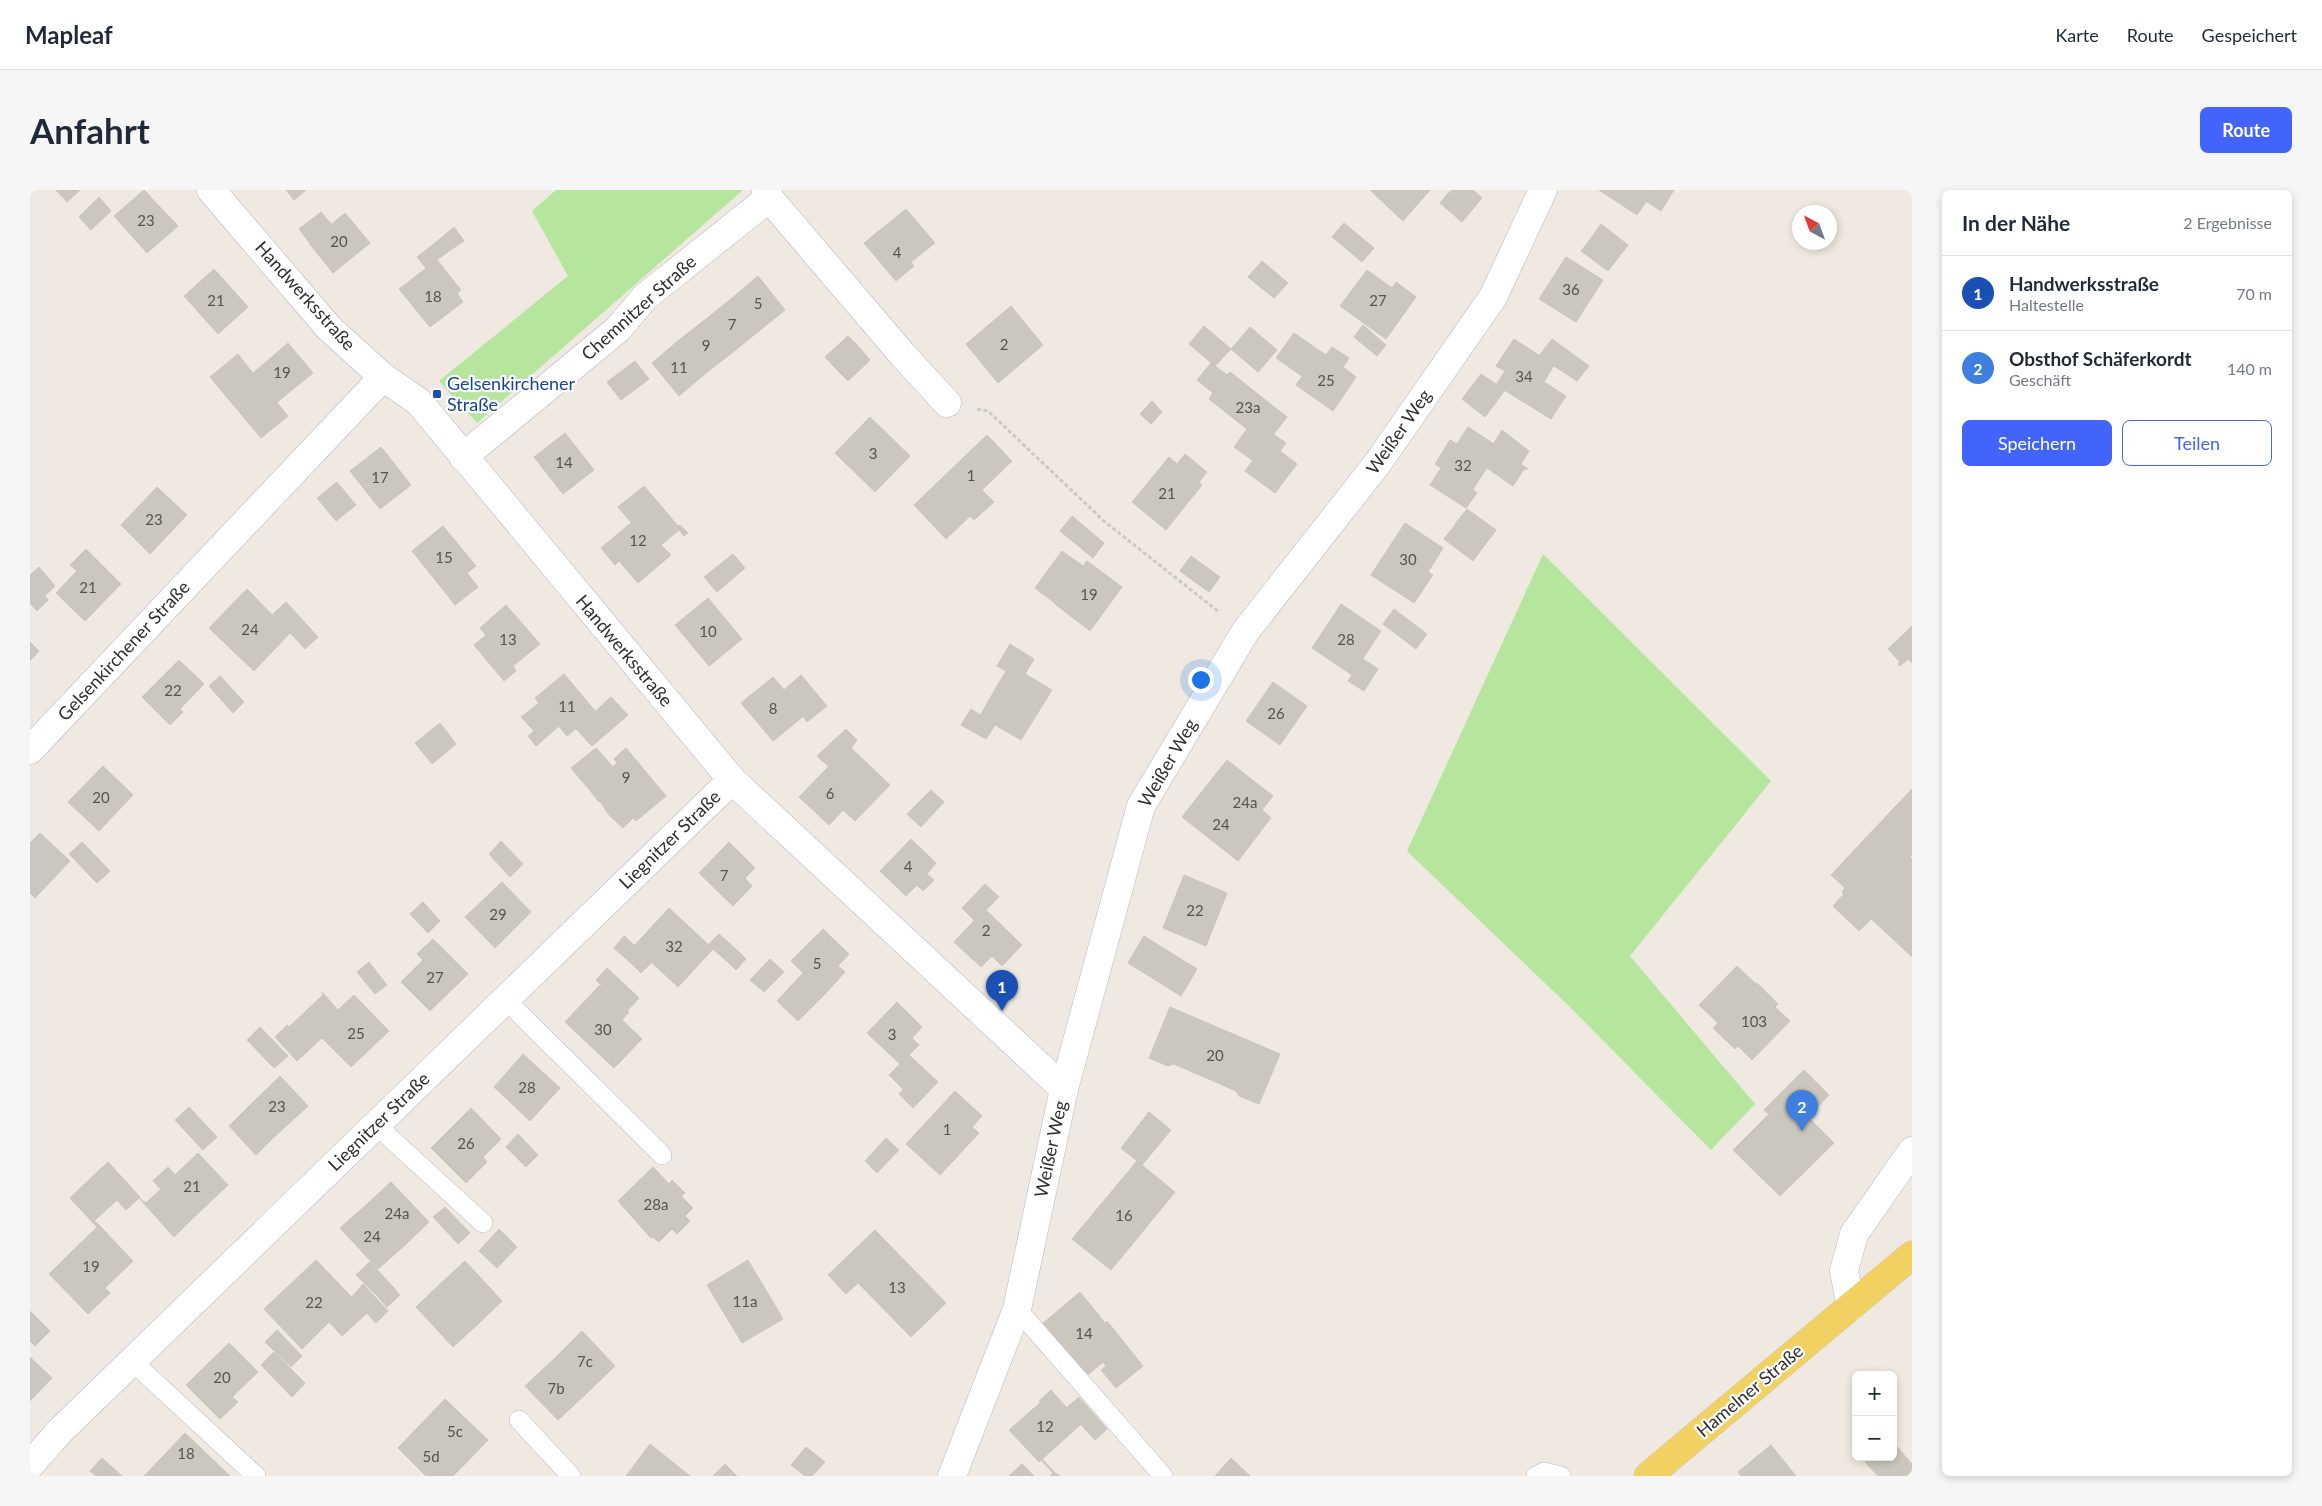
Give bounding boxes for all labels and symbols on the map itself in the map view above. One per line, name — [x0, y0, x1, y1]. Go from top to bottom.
north arrow — [1792, 205, 1837, 250]
house number: 23 — [137, 211, 155, 229]
house number: 20 — [330, 232, 348, 250]
street label: Handwerksstraße — [251, 236, 360, 354]
house number: 4 — [893, 243, 902, 261]
street label: Chemnitzer Straße — [577, 250, 700, 364]
house number: 36 — [1562, 280, 1580, 298]
house number: 18 — [424, 287, 442, 305]
house number: 21 — [207, 291, 225, 309]
house number: 27 — [1369, 291, 1387, 309]
house number: 5 — [754, 294, 762, 312]
house number: 7 — [728, 315, 737, 333]
house number: 2 — [1000, 335, 1008, 353]
house number: 9 — [702, 336, 710, 354]
house number: 11 — [670, 358, 688, 376]
house number: 19 — [273, 363, 291, 381]
house number: 34 — [1515, 367, 1533, 385]
house number: 25 — [1317, 371, 1335, 389]
place label: Gelsenkirchener Straße — [447, 372, 575, 415]
street label: Weißer Weg — [1361, 385, 1435, 478]
marker: Gelsenkirchener Straße — [431, 388, 443, 400]
house number: 23a — [1236, 398, 1260, 416]
house number: 3 — [869, 444, 877, 462]
house number: 14 — [555, 453, 573, 471]
house number: 32 — [1454, 456, 1472, 474]
house number: 1 — [967, 466, 975, 484]
house number: 17 — [371, 468, 389, 486]
house number: 21 — [1158, 484, 1176, 502]
house number: 23 — [145, 510, 163, 528]
house number: 12 — [629, 531, 647, 549]
house number: 15 — [435, 548, 453, 566]
house number: 30 — [1399, 550, 1417, 568]
street label: Gelsenkirchener Straße — [53, 576, 194, 725]
house number: 21 — [79, 578, 97, 596]
house number: 19 — [1080, 585, 1098, 603]
street label: Handwerksstraße — [572, 590, 678, 711]
house number: 24 — [241, 620, 259, 638]
house number: 10 — [699, 622, 717, 640]
house number: 13 — [499, 630, 517, 648]
house number: 28 — [1337, 630, 1355, 648]
your location — [1188, 667, 1214, 693]
house number: 22 — [164, 681, 182, 699]
house number: 11 — [558, 697, 576, 715]
house number: 8 — [769, 699, 777, 717]
house number: 26 — [1267, 704, 1285, 722]
street label: Weißer Weg — [1133, 714, 1201, 811]
house number: 9 — [622, 768, 630, 786]
house number: 6 — [826, 784, 835, 802]
street label: Liegnitzer Straße — [614, 785, 725, 893]
house number: 20 — [92, 788, 110, 806]
house number: 24a — [1233, 793, 1257, 811]
house number: 24 — [1212, 815, 1230, 833]
house number: 4 — [904, 857, 913, 875]
house number: 7 — [720, 866, 729, 884]
house number: 22 — [1186, 901, 1204, 919]
house number: 29 — [489, 905, 507, 923]
house number: 2 — [982, 921, 990, 939]
house number: 32 — [665, 937, 683, 955]
house number: 5 — [813, 954, 821, 972]
house number: 27 — [426, 968, 444, 986]
pin: 1 — [986, 970, 1018, 1011]
house number: 103 — [1741, 1012, 1767, 1030]
house number: 30 — [594, 1020, 612, 1038]
house number: 25 — [347, 1024, 365, 1042]
house number: 3 — [888, 1025, 896, 1043]
house number: 20 — [1206, 1046, 1224, 1064]
street label: Liegnitzer Straße — [323, 1067, 434, 1175]
house number: 28 — [518, 1078, 536, 1096]
pin: 2 — [1786, 1090, 1818, 1131]
house number: 23 — [268, 1097, 286, 1115]
street label: Weißer Weg — [1029, 1098, 1071, 1199]
house number: 1 — [943, 1120, 951, 1138]
house number: 26 — [457, 1134, 475, 1152]
house number: 21 — [183, 1177, 201, 1195]
house number: 28a — [644, 1195, 668, 1213]
house number: 24a — [385, 1204, 409, 1222]
house number: 16 — [1115, 1206, 1133, 1224]
house number: 24 — [363, 1227, 381, 1245]
house number: 19 — [82, 1257, 100, 1275]
house number: 13 — [888, 1278, 906, 1296]
house number: 11a — [733, 1292, 757, 1310]
house number: 22 — [305, 1293, 323, 1311]
house number: 14 — [1075, 1324, 1093, 1342]
street label: Hamelner Straße — [1692, 1339, 1807, 1441]
house number: 7c — [577, 1352, 593, 1370]
house number: 20 — [213, 1368, 231, 1386]
house number: 7b — [547, 1379, 565, 1397]
house number: 12 — [1036, 1417, 1054, 1435]
house number: 5c — [447, 1422, 463, 1440]
house number: 18 — [177, 1444, 195, 1462]
house number: 5d — [422, 1447, 440, 1465]

